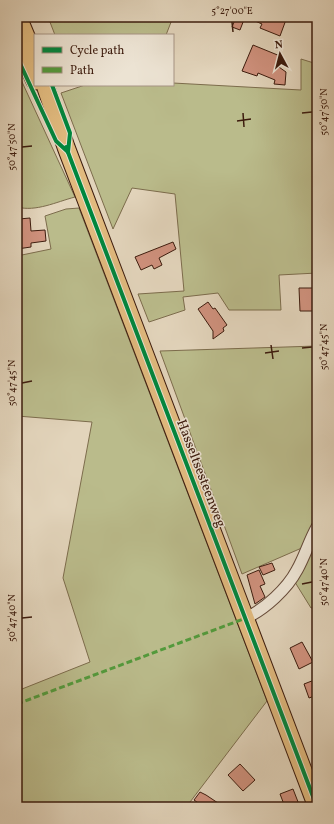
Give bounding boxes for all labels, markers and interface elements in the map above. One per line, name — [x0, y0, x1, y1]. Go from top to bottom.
text: 5°27'00"E — [211, 4, 253, 18]
legend — [34, 34, 174, 86]
north arrow — [260, 34, 300, 74]
text: N — [274, 38, 284, 53]
text: Cycle path — [70, 43, 125, 59]
text: Path — [70, 63, 94, 79]
text: 50°47'50"N — [317, 88, 331, 136]
text: 50°47'50"N — [5, 123, 19, 171]
text: 50°47'45"N — [317, 323, 331, 370]
text: 50°47'45"N — [5, 359, 19, 406]
street label: Hasseltsesteenweg — [171, 417, 230, 530]
text: 50°47'40"N — [317, 558, 331, 606]
text: 50°47'40"N — [5, 594, 19, 642]

